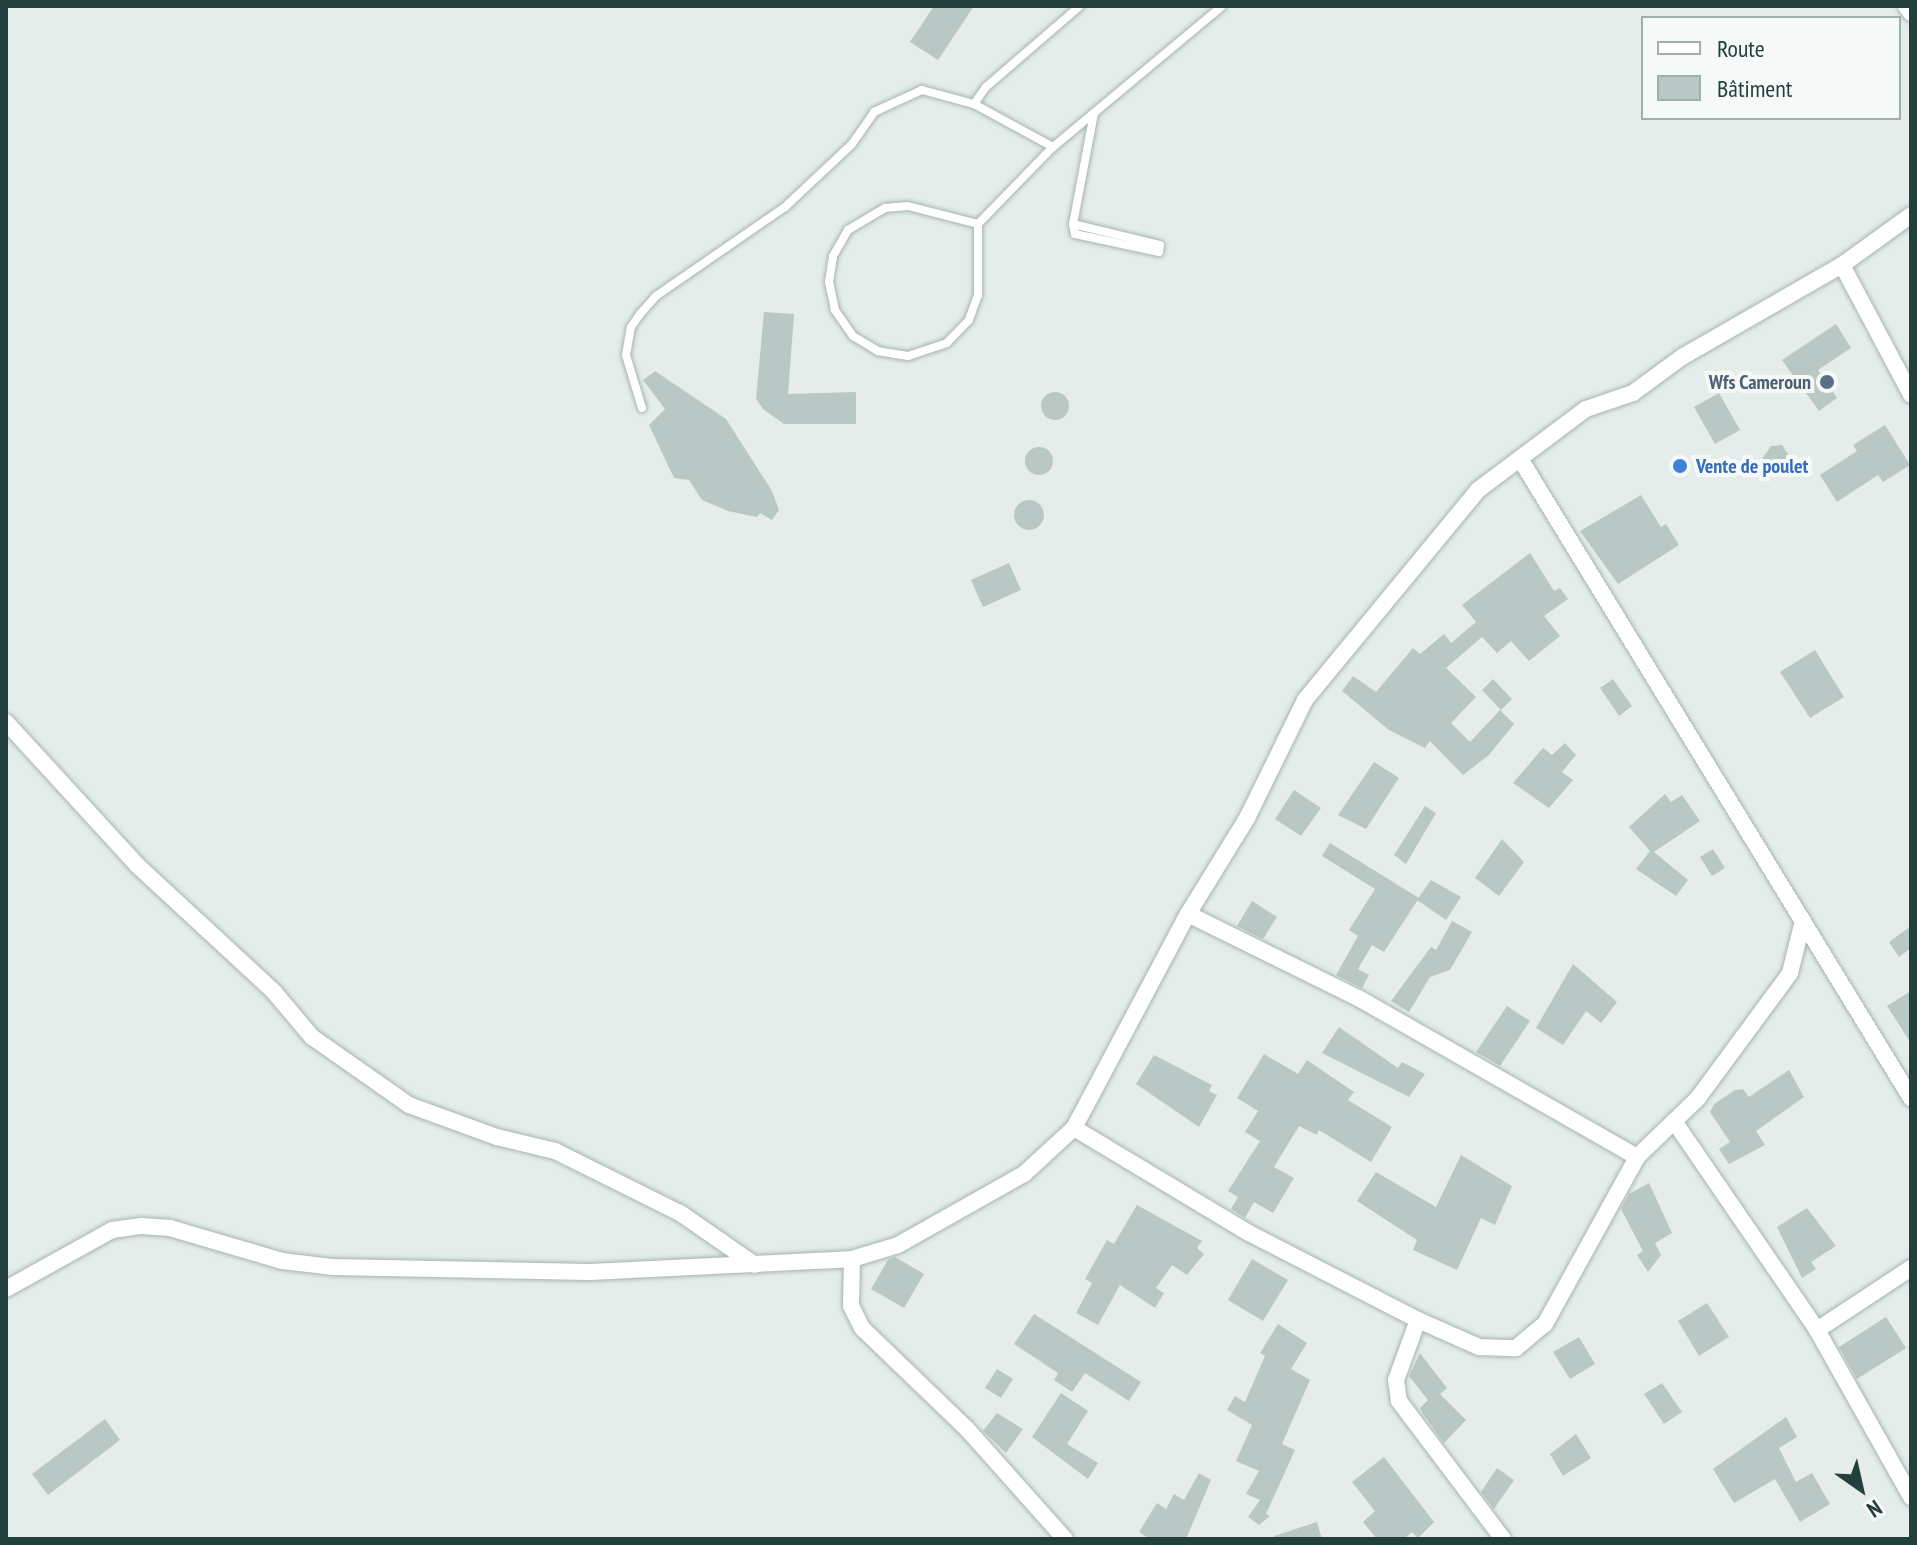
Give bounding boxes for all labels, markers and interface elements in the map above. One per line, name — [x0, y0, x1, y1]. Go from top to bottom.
legend — [1641, 16, 1901, 120]
text: Route — [1717, 33, 1765, 64]
text: Bâtiment — [1717, 73, 1792, 104]
place label: Wfs Cameroun — [1709, 370, 1811, 394]
marker: Wfs Cameroun — [1818, 373, 1836, 391]
place label: Vente de poulet — [1696, 454, 1808, 478]
marker: Vente de poulet — [1671, 457, 1689, 475]
north arrow — [1821, 1449, 1901, 1529]
text: N — [1862, 1494, 1887, 1524]

